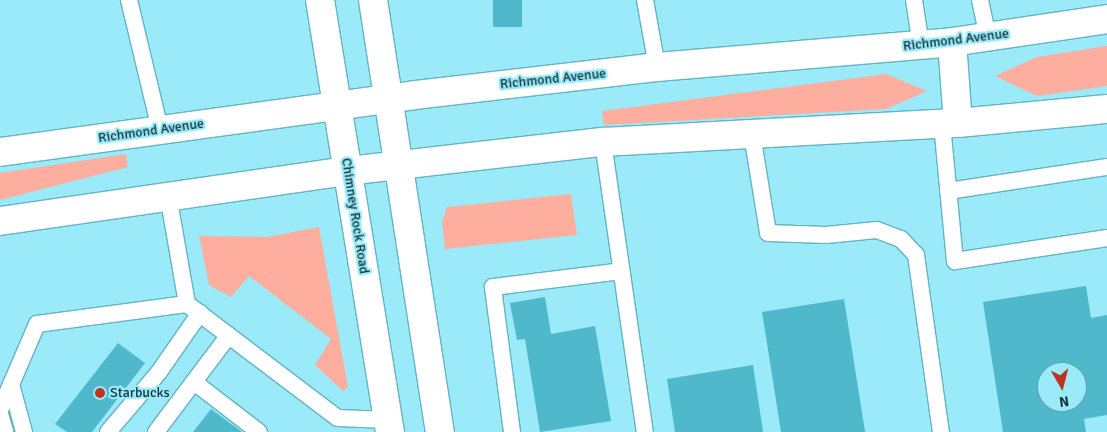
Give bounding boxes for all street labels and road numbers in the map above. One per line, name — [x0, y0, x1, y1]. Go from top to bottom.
street label: Richmond Avenue — [902, 25, 1010, 55]
street label: Richmond Avenue — [499, 65, 607, 93]
street label: Richmond Avenue — [97, 115, 205, 147]
street label: Chimney Rock Road — [338, 157, 372, 275]

